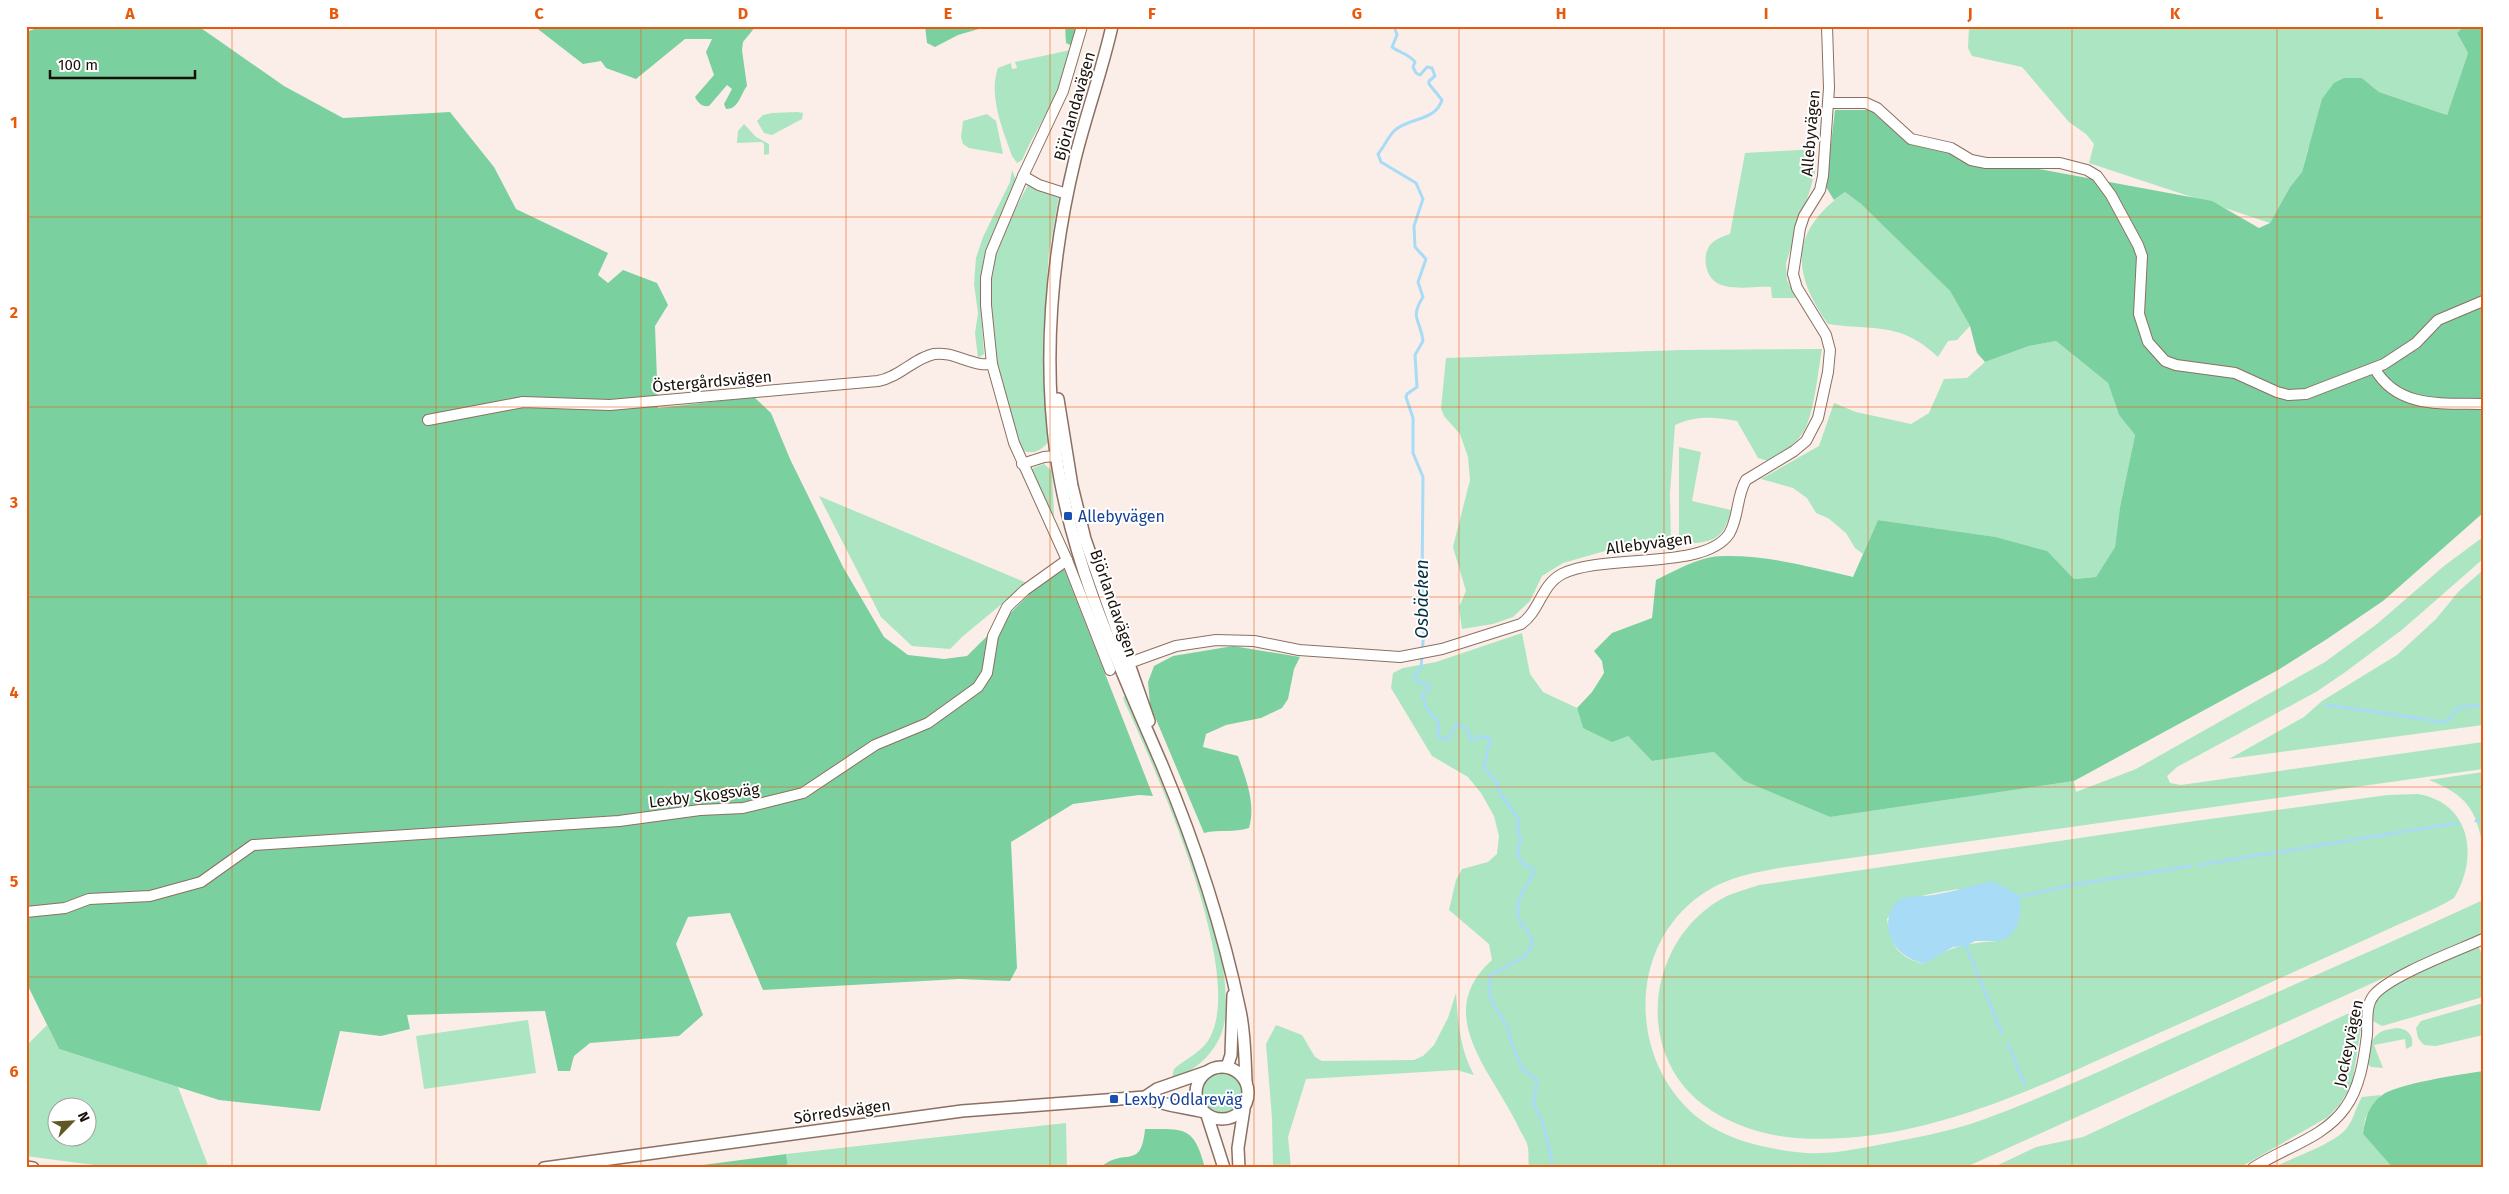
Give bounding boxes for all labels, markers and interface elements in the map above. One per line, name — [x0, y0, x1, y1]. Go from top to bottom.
text: A — [124, 4, 135, 23]
text: B — [329, 4, 339, 23]
text: C — [534, 4, 544, 23]
text: D — [738, 4, 748, 23]
text: E — [944, 4, 952, 23]
text: F — [1148, 4, 1156, 23]
text: G — [1352, 4, 1362, 23]
text: H — [1556, 4, 1566, 23]
text: I — [1764, 4, 1768, 23]
text: J — [1966, 4, 1973, 23]
text: K — [2170, 4, 2181, 23]
text: L — [2375, 4, 2383, 23]
scale bar — [50, 48, 195, 80]
street label: Björlandavägen — [1050, 49, 1099, 163]
text: 100 m — [58, 56, 98, 74]
street label: Allebyvägen — [1797, 89, 1824, 177]
text: 1 — [10, 113, 18, 132]
text: 2 — [10, 303, 18, 322]
street label: Östergårdsvägen — [651, 367, 773, 396]
text: 3 — [9, 493, 18, 512]
place label: Allebyvägen — [1078, 507, 1165, 526]
marker: Allebyvägen — [1062, 510, 1074, 522]
street label: Allebyvägen — [1605, 529, 1693, 558]
street label: Björlandavägen — [1086, 547, 1141, 660]
water label: Osbäcken — [1411, 559, 1433, 639]
text: 4 — [9, 683, 19, 702]
street label: Lexby Skogsväg — [648, 779, 761, 812]
text: 5 — [10, 872, 19, 891]
street label: Jockeyvägen — [2330, 998, 2367, 1088]
text: 6 — [9, 1062, 19, 1081]
place label: Lexby Odlareväg — [1124, 1090, 1243, 1109]
marker: Lexby Odlareväg — [1108, 1093, 1120, 1105]
street label: Sörredsvägen — [792, 1095, 892, 1128]
north arrow — [48, 1096, 98, 1146]
text: N — [74, 1109, 93, 1125]

